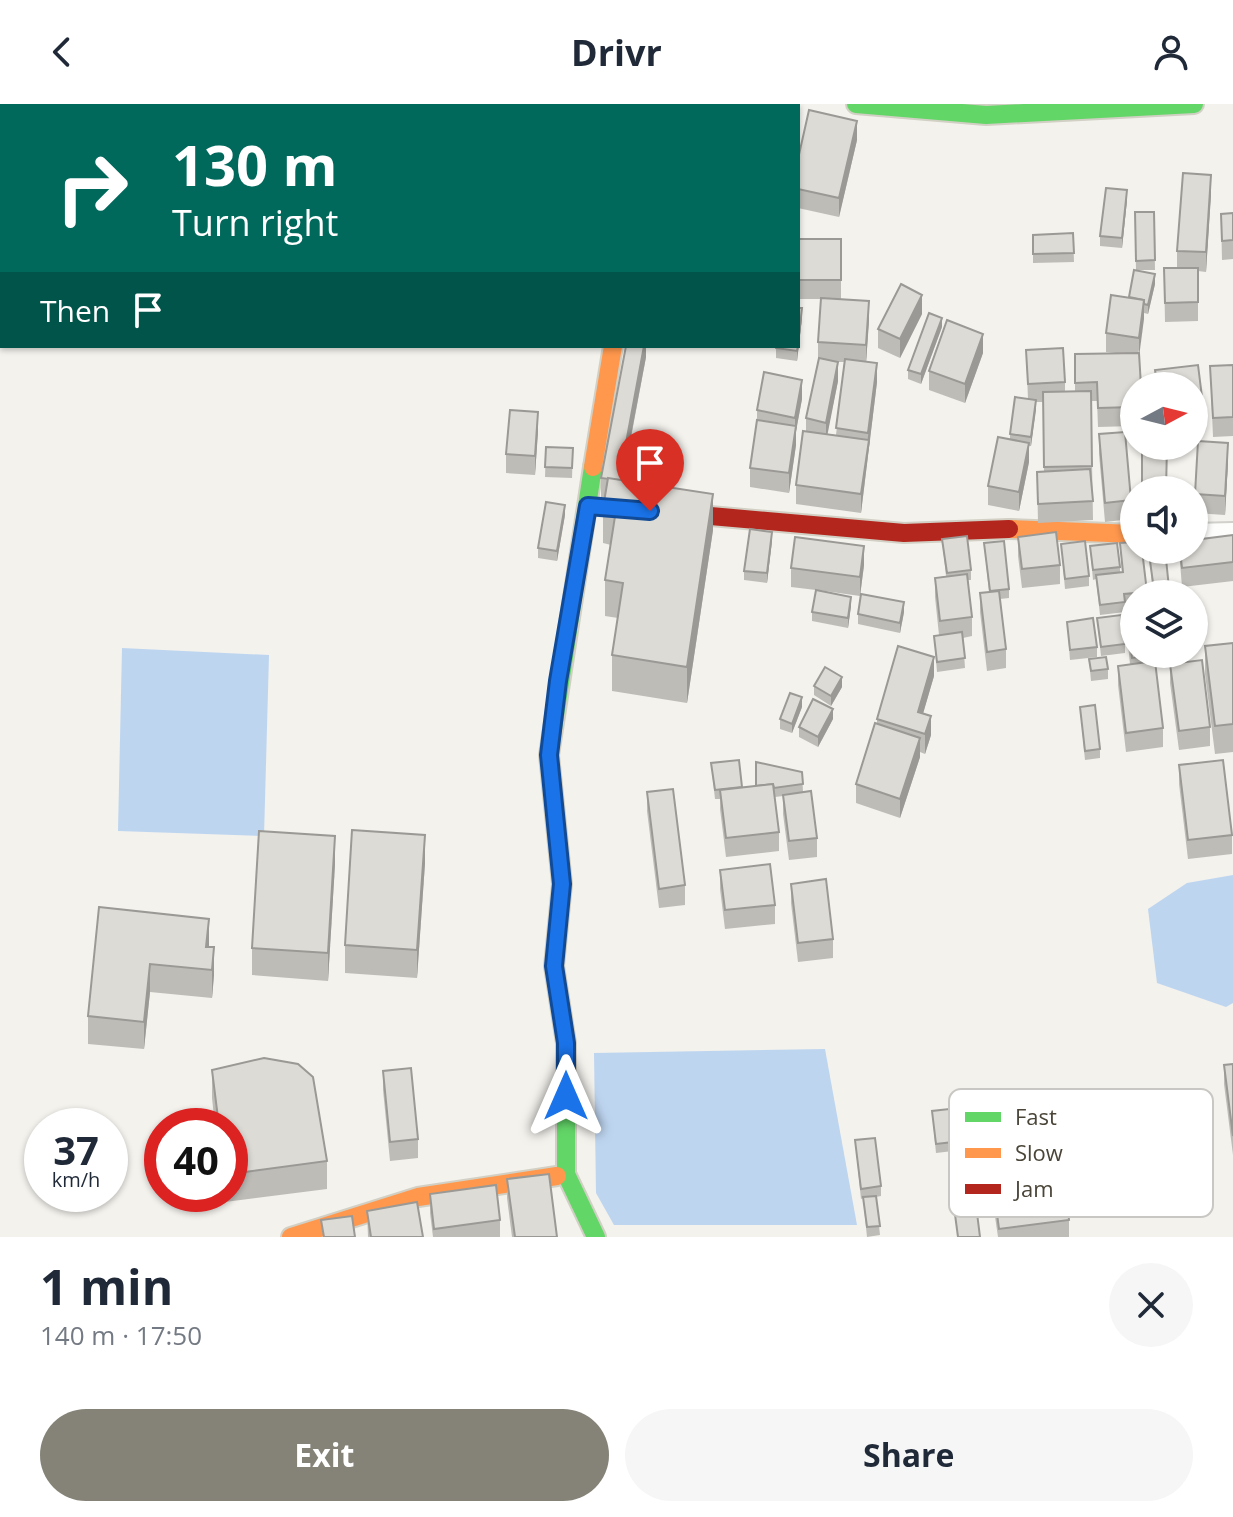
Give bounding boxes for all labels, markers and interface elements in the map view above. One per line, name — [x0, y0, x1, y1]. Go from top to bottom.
text: Drivr — [571, 28, 662, 77]
icon: back — [40, 30, 84, 74]
icon: person — [1149, 30, 1193, 74]
text: 130 m — [172, 126, 338, 202]
icon: right — [40, 136, 144, 240]
text: Turn right — [172, 198, 338, 247]
icon: arrive — [126, 288, 170, 332]
text: Then — [40, 290, 110, 331]
north arrow — [1120, 372, 1208, 460]
map controls — [1120, 372, 1208, 668]
pin — [616, 429, 684, 511]
icon: arrive — [628, 441, 672, 485]
button: sound — [1120, 476, 1208, 564]
button: layers — [1120, 580, 1208, 668]
position arrow — [524, 1054, 608, 1138]
legend — [949, 1089, 1213, 1217]
text: Fast — [1015, 1101, 1057, 1131]
speed limit sign: 40 — [144, 1108, 248, 1212]
text: 37 — [53, 1122, 99, 1177]
text: Slow — [1015, 1137, 1063, 1167]
text: km/h — [52, 1166, 100, 1193]
text: Jam — [1013, 1173, 1054, 1203]
text: 1 min — [40, 1254, 173, 1319]
button: close — [1109, 1263, 1193, 1347]
text: 140 m · 17:50 — [40, 1317, 202, 1353]
button: Exit — [40, 1409, 609, 1501]
button: Share — [625, 1409, 1193, 1501]

